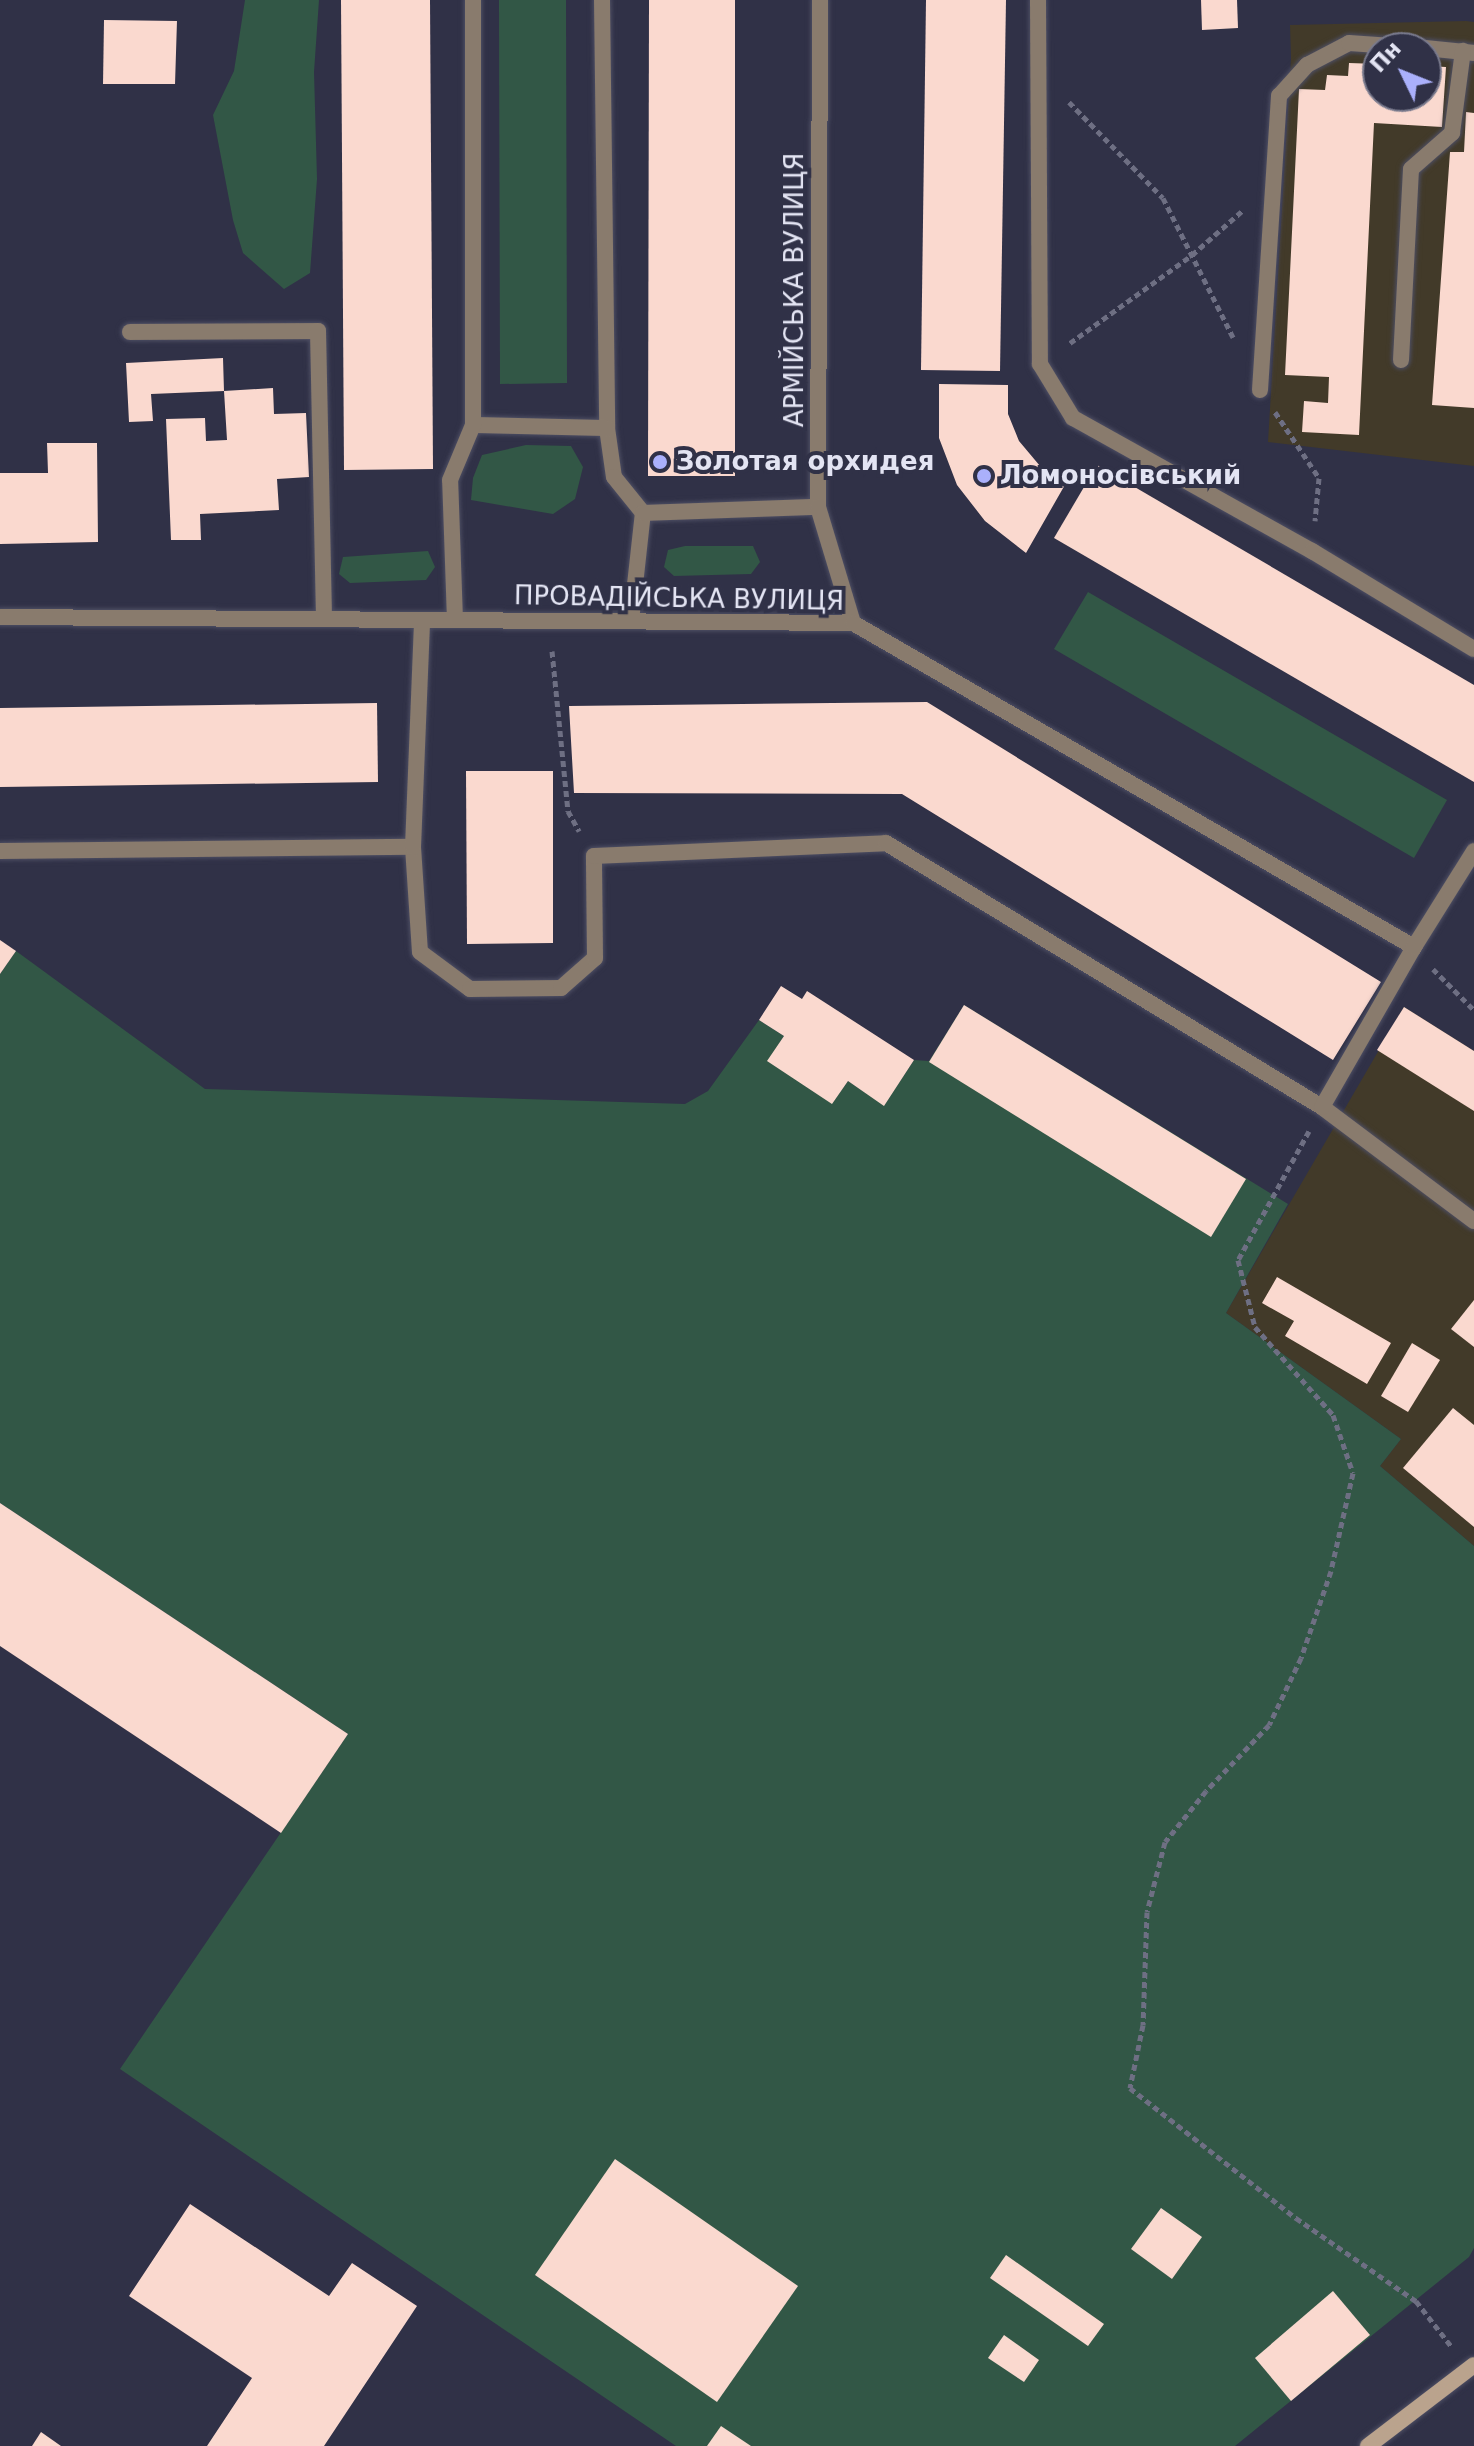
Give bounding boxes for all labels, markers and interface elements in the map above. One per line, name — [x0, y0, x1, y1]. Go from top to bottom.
north arrow — [1362, 32, 1442, 112]
text: Пн — [1365, 36, 1406, 77]
street label: АРМІЙСЬКА ВУЛИЦЯ — [779, 153, 811, 427]
place label: Золотая орхидея — [676, 446, 934, 478]
marker: Золотая орхидея — [651, 453, 669, 471]
place label: Ломоносівський — [1000, 460, 1241, 492]
marker: Ломоносівський — [975, 467, 993, 485]
street label: ПРОВАДІЙСЬКА ВУЛИЦЯ — [514, 581, 844, 617]

